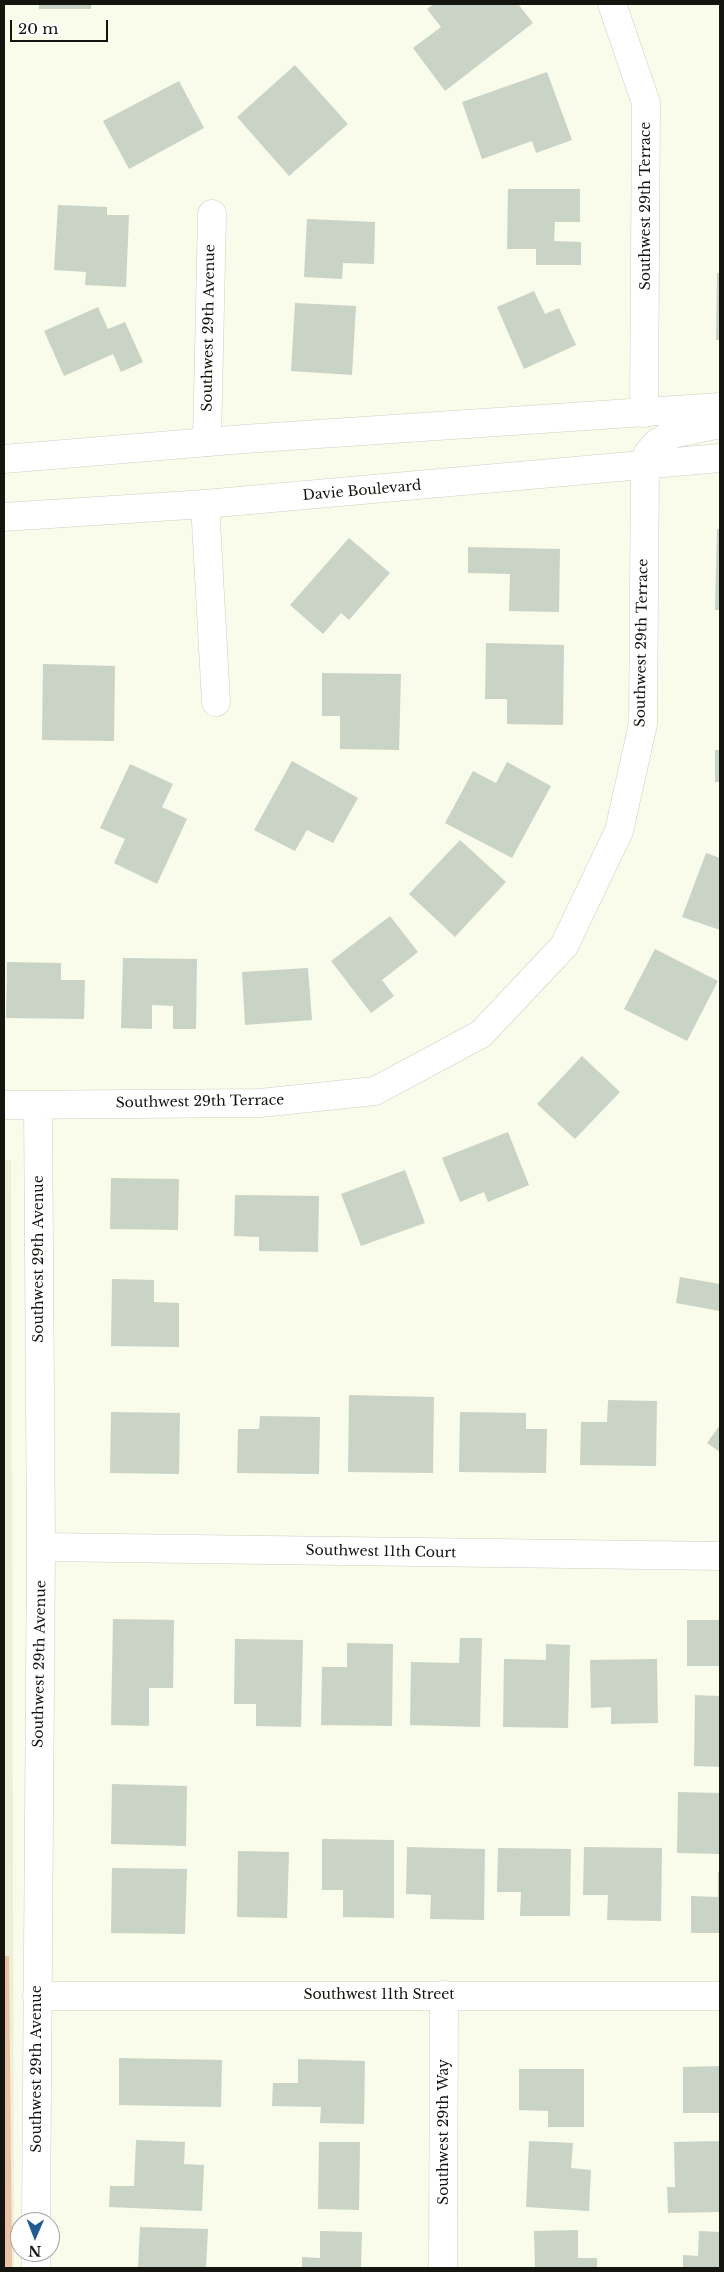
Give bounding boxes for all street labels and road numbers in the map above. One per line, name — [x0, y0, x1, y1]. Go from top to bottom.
street label: Southwest 29th Terrace — [638, 122, 654, 290]
street label: Southwest 29th Avenue — [199, 244, 219, 412]
street label: Davie Boulevard — [302, 477, 422, 505]
street label: Southwest 29th Terrace — [632, 559, 652, 727]
street label: Southwest 29th Terrace — [116, 1092, 284, 1112]
street label: Southwest 29th Avenue — [31, 1175, 47, 1343]
street label: Southwest 11th Court — [305, 1542, 457, 1562]
street label: Southwest 29th Avenue — [30, 1580, 50, 1748]
street label: Southwest 29th Avenue — [29, 1985, 45, 2153]
street label: Southwest 11th Street — [303, 1987, 455, 2003]
street label: Southwest 29th Way — [436, 2059, 452, 2205]

